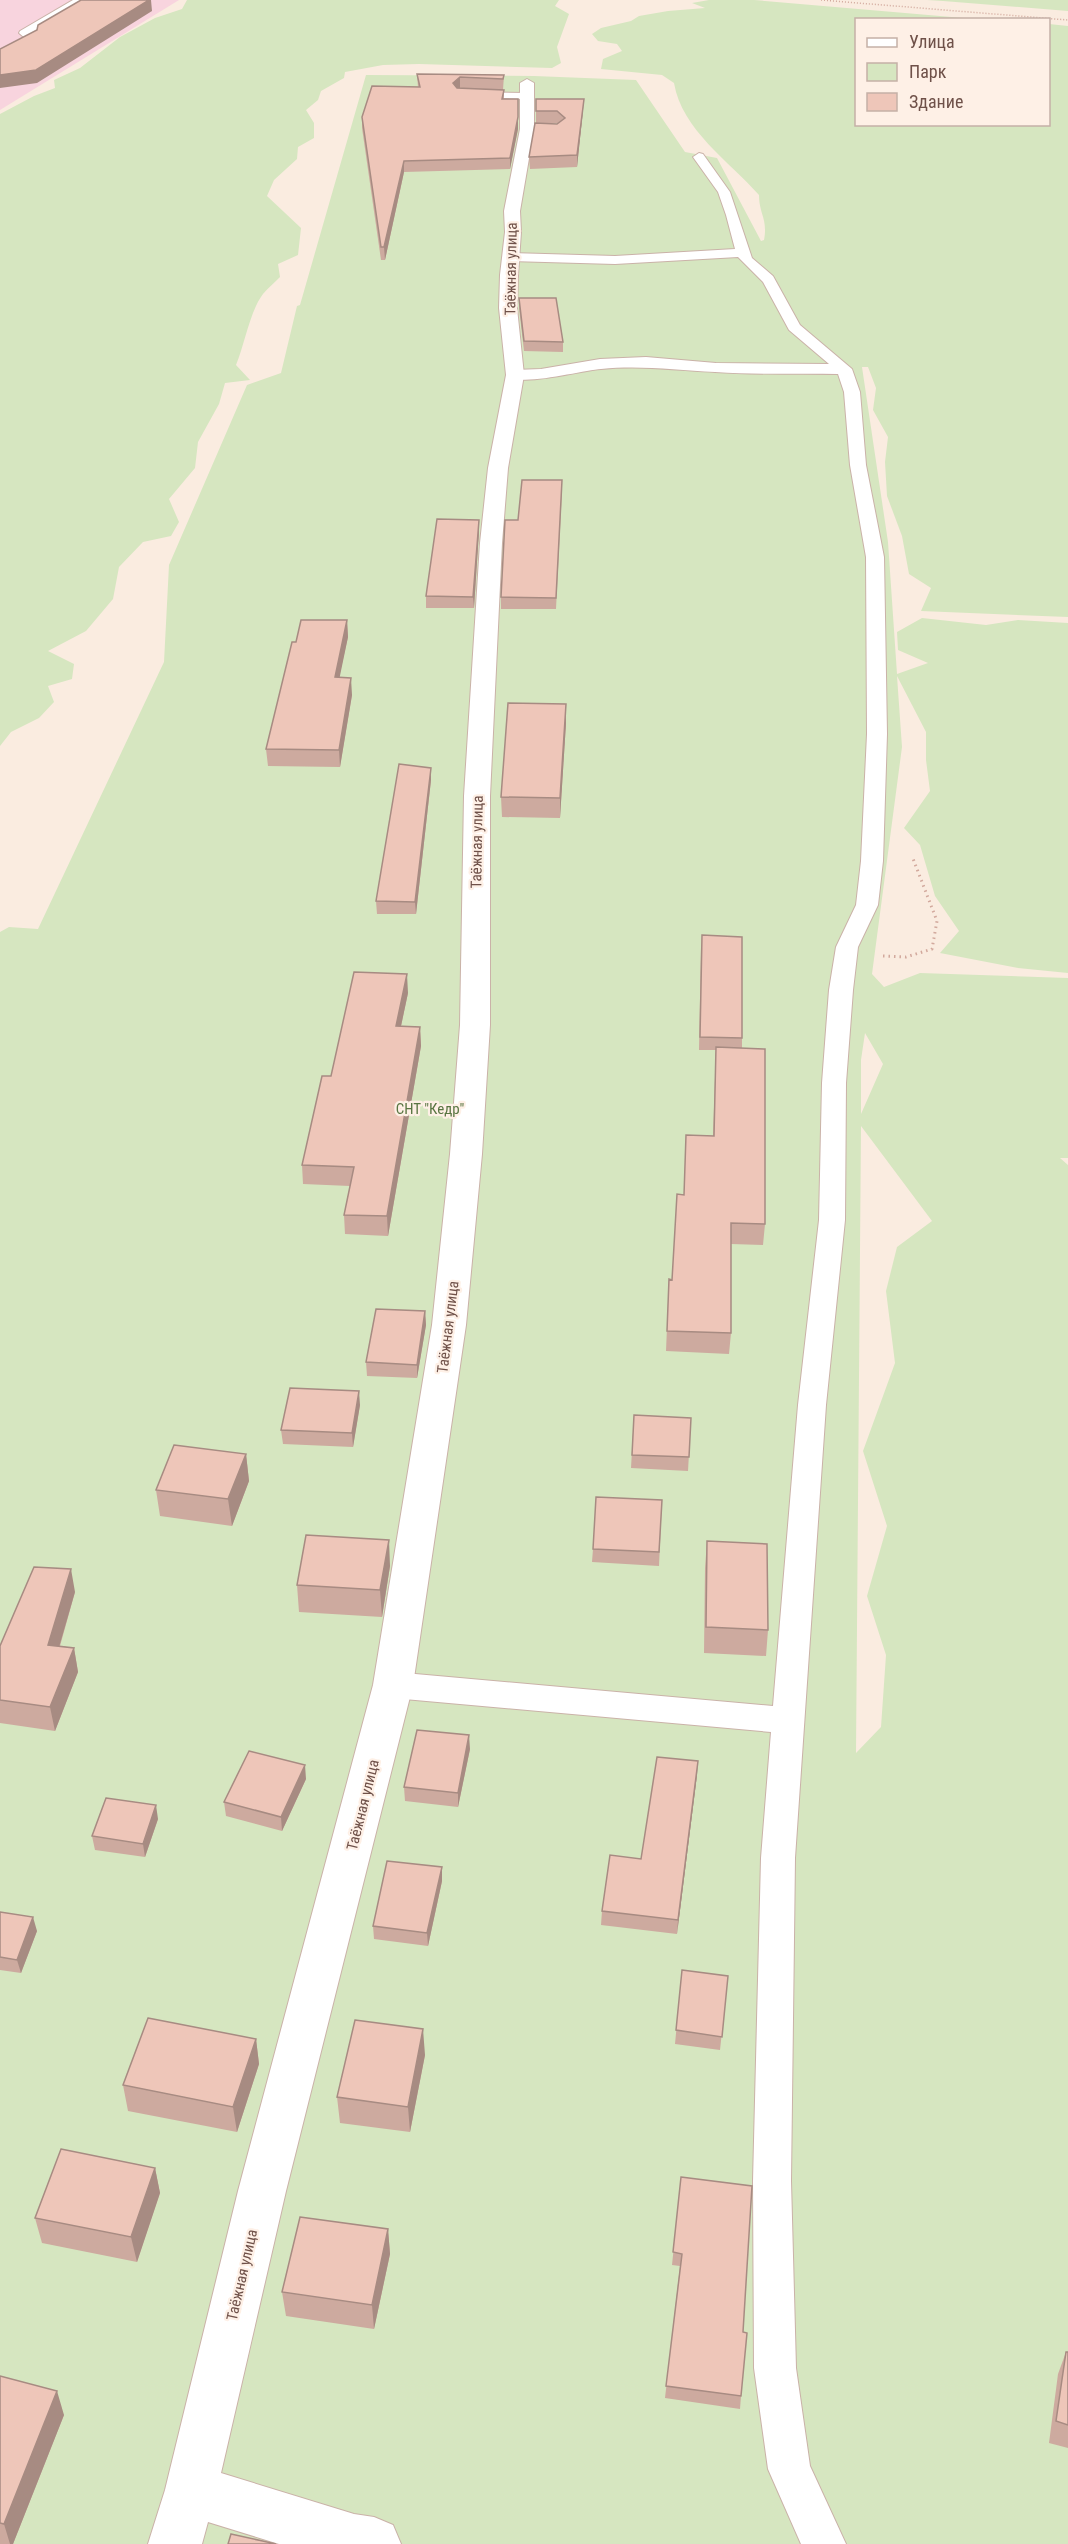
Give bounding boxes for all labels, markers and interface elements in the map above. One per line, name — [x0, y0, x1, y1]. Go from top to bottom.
legend — [855, 18, 1050, 126]
text: Улица — [909, 31, 955, 52]
text: Парк — [909, 61, 947, 82]
text: Здание — [909, 91, 963, 112]
street label: Таёжная улица — [501, 222, 521, 316]
street label: Таёжная улица — [467, 795, 487, 889]
park label: СНТ "Кедр" — [396, 1100, 465, 1118]
street label: Таёжная улица — [433, 1280, 463, 1374]
street label: Таёжная улица — [343, 1758, 383, 1852]
street label: Таёжная улица — [223, 2228, 261, 2322]

